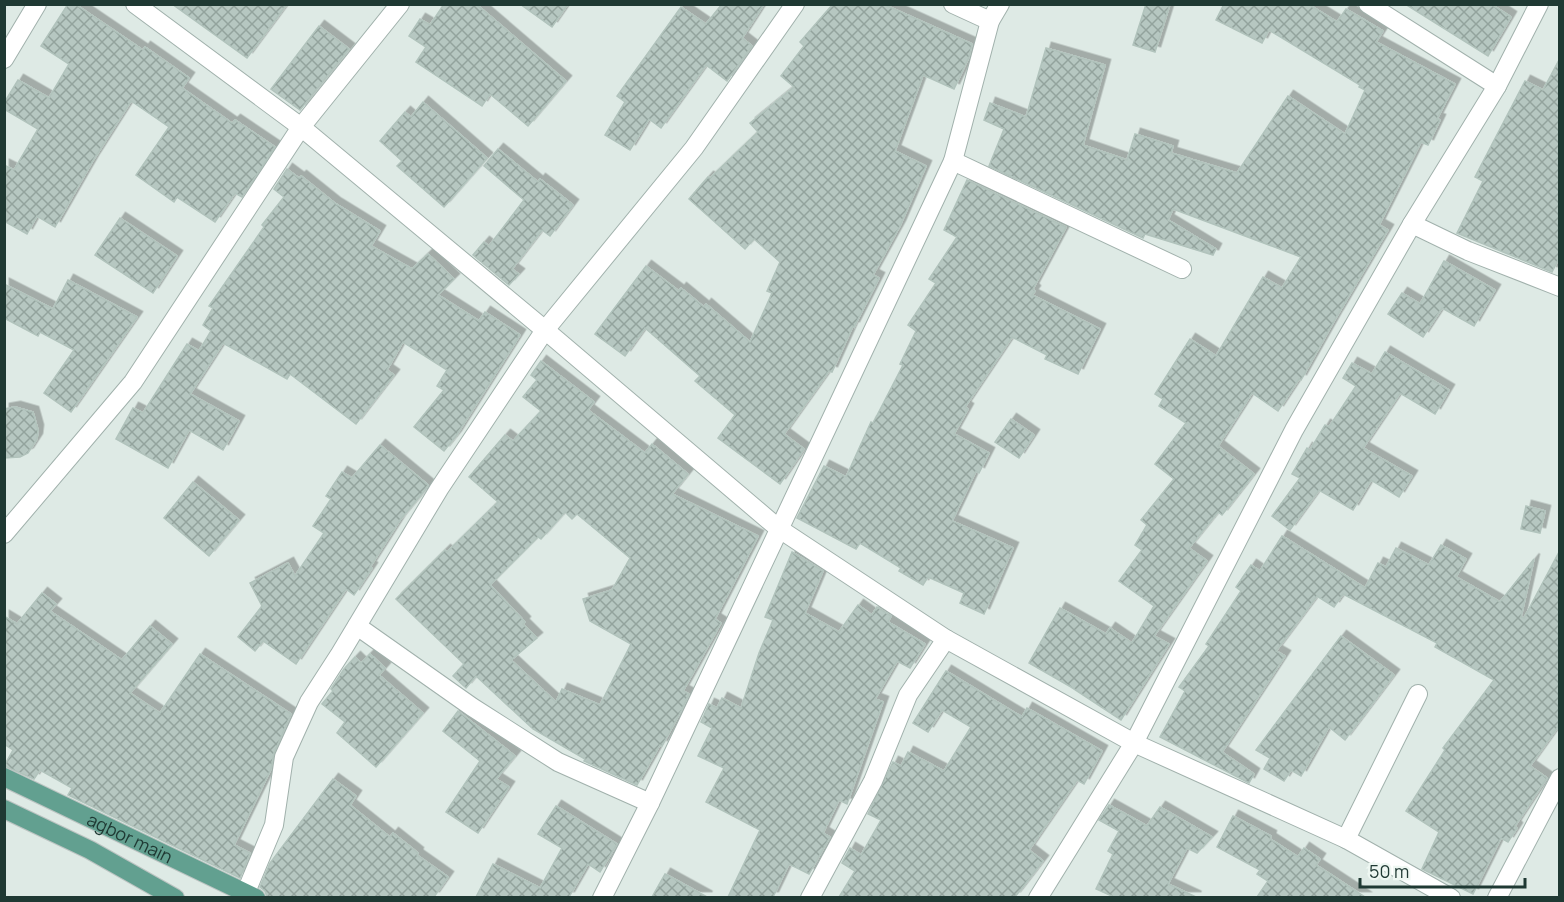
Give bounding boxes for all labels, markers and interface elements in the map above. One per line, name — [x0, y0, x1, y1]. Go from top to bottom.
street label: agbor main — [83, 807, 177, 868]
scale bar — [1360, 851, 1525, 889]
text: 50 m — [1369, 859, 1409, 883]

